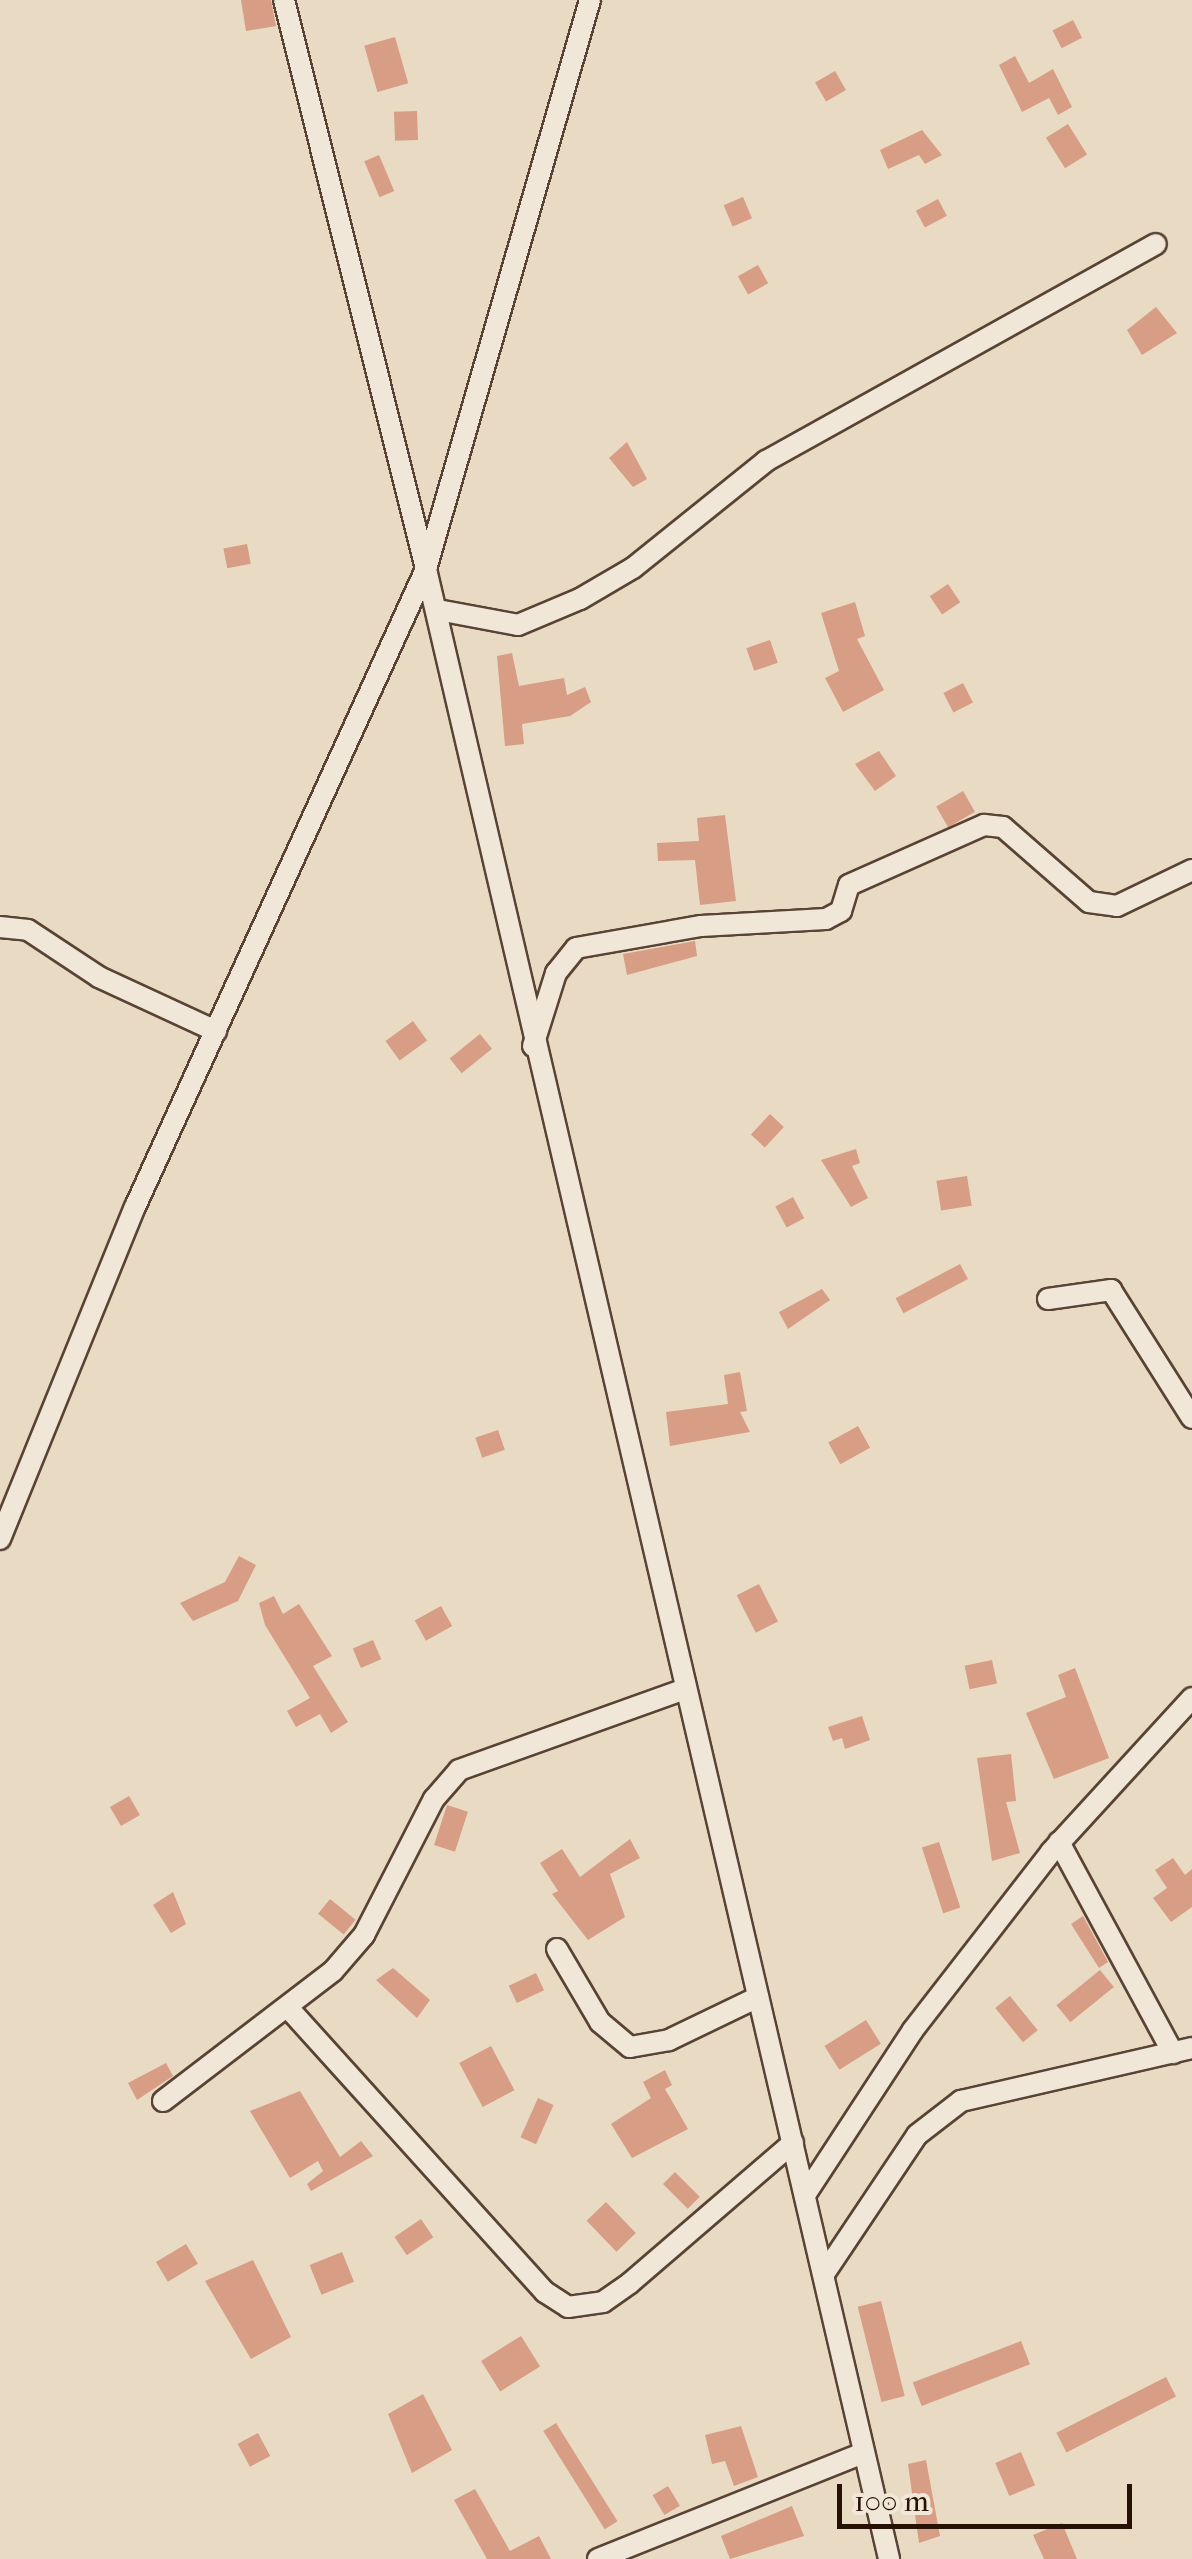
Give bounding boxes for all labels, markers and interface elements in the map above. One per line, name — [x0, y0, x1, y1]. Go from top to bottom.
scale bar — [842, 2464, 1137, 2526]
text: 100 m — [854, 2484, 929, 2519]

